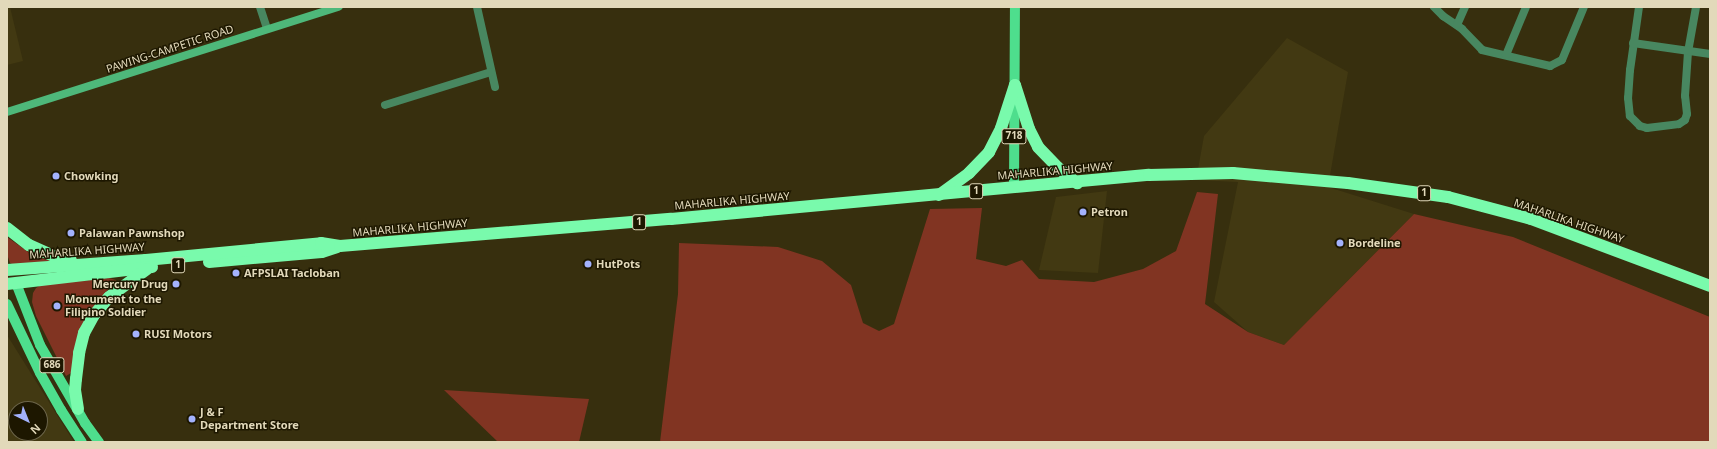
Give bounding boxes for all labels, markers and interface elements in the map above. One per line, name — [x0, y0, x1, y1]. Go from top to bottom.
street label: PAWING-CAMPETIC ROAD — [105, 22, 235, 76]
road number: 718 — [1001, 128, 1027, 144]
street label: MAHARLIKA HIGHWAY — [997, 159, 1113, 183]
place label: Chowking — [64, 169, 118, 183]
marker: Chowking — [51, 171, 61, 181]
road number: 1 — [969, 183, 983, 199]
road number: 1 — [1417, 185, 1431, 201]
street label: MAHARLIKA HIGHWAY — [674, 189, 790, 213]
street label: MAHARLIKA HIGHWAY — [1512, 196, 1626, 246]
place label: Petron — [1091, 205, 1128, 219]
marker: Petron — [1078, 207, 1088, 217]
road number: 1 — [632, 214, 646, 230]
street label: MAHARLIKA HIGHWAY — [352, 216, 468, 240]
place label: Palawan Pawnshop — [79, 226, 185, 240]
marker: Palawan Pawnshop — [66, 228, 76, 238]
place label: Bordeline — [1348, 236, 1401, 250]
marker: Bordeline — [1335, 238, 1345, 248]
street label: MAHARLIKA HIGHWAY — [29, 240, 145, 262]
road number: 1 — [171, 257, 185, 273]
place label: HutPots — [596, 257, 640, 271]
marker: HutPots — [583, 259, 593, 269]
place label: AFPSLAI Tacloban — [244, 266, 340, 280]
marker: AFPSLAI Tacloban — [231, 268, 241, 278]
place label: Mercury Drug — [92, 277, 168, 291]
marker: Mercury Drug — [171, 279, 181, 289]
place label: Monument to the Filipino Soldier — [65, 293, 162, 319]
marker: Monument to the Filipino Soldier — [52, 301, 62, 311]
place label: RUSI Motors — [144, 327, 212, 341]
marker: RUSI Motors — [131, 329, 141, 339]
road number: 686 — [39, 357, 65, 373]
north arrow — [8, 401, 48, 441]
place label: J & F Department Store — [200, 406, 299, 432]
marker: J & F Department Store — [187, 414, 197, 424]
text: N — [27, 421, 44, 438]

